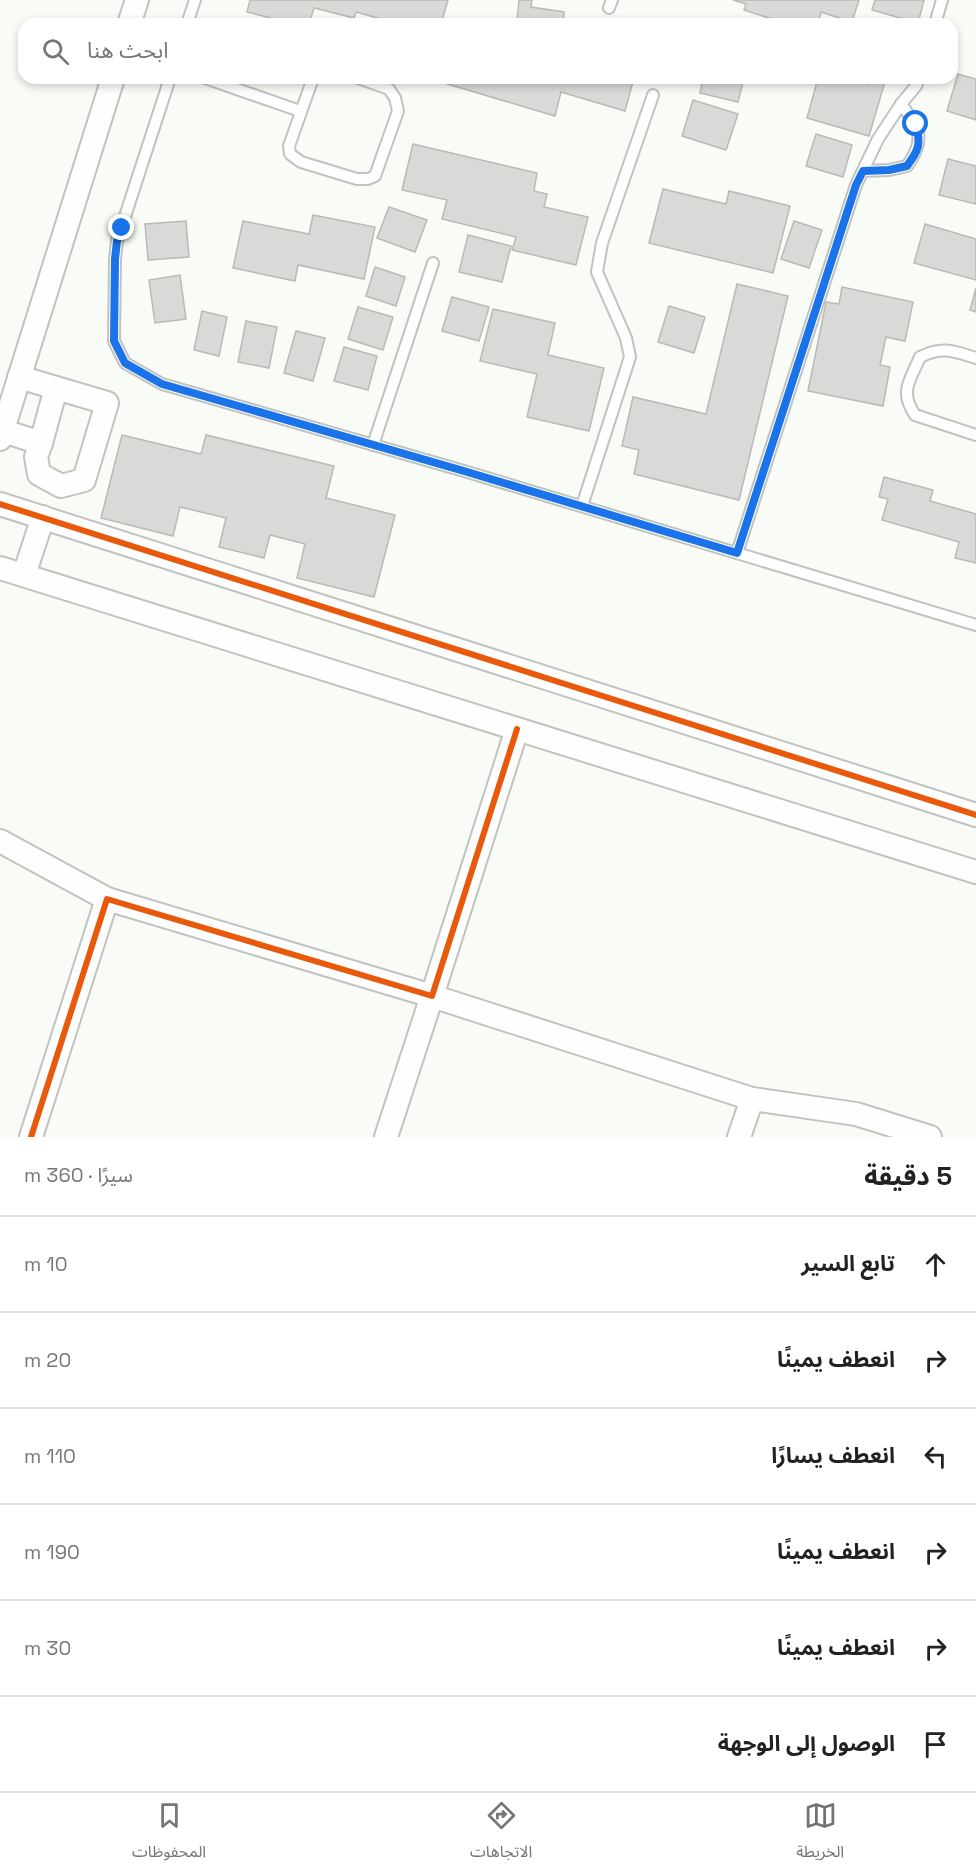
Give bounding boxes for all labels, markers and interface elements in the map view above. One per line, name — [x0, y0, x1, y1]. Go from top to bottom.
search box — [18, 18, 958, 84]
icon: search — [39, 35, 72, 68]
text: ابحث هنا — [87, 36, 168, 64]
route start — [902, 110, 928, 136]
route end — [108, 214, 134, 240]
text: 5 دقيقة — [864, 1159, 952, 1193]
text: سيرًا · 360 m — [24, 1162, 133, 1188]
icon: ahead — [919, 1248, 952, 1281]
text: تابع السير — [801, 1249, 895, 1277]
text: 10 m — [24, 1251, 68, 1277]
icon: right — [919, 1344, 952, 1377]
text: انعطف يمينًا — [777, 1345, 895, 1373]
text: 20 m — [24, 1347, 71, 1373]
icon: left — [919, 1440, 952, 1473]
text: انعطف يسارًا — [771, 1441, 895, 1469]
text: 110 m — [24, 1443, 76, 1469]
icon: right — [919, 1536, 952, 1569]
text: انعطف يمينًا — [777, 1537, 895, 1565]
text: 190 m — [24, 1539, 80, 1565]
icon: right — [919, 1632, 952, 1665]
text: انعطف يمينًا — [777, 1633, 895, 1661]
text: 30 m — [24, 1635, 71, 1661]
icon: arrive — [919, 1728, 952, 1761]
text: الوصول إلى الوجهة — [718, 1729, 895, 1757]
tab: المحفوظات — [132, 1799, 206, 1869]
tab: الاتجاهات — [470, 1799, 532, 1869]
tab: الخريطة — [796, 1799, 844, 1869]

